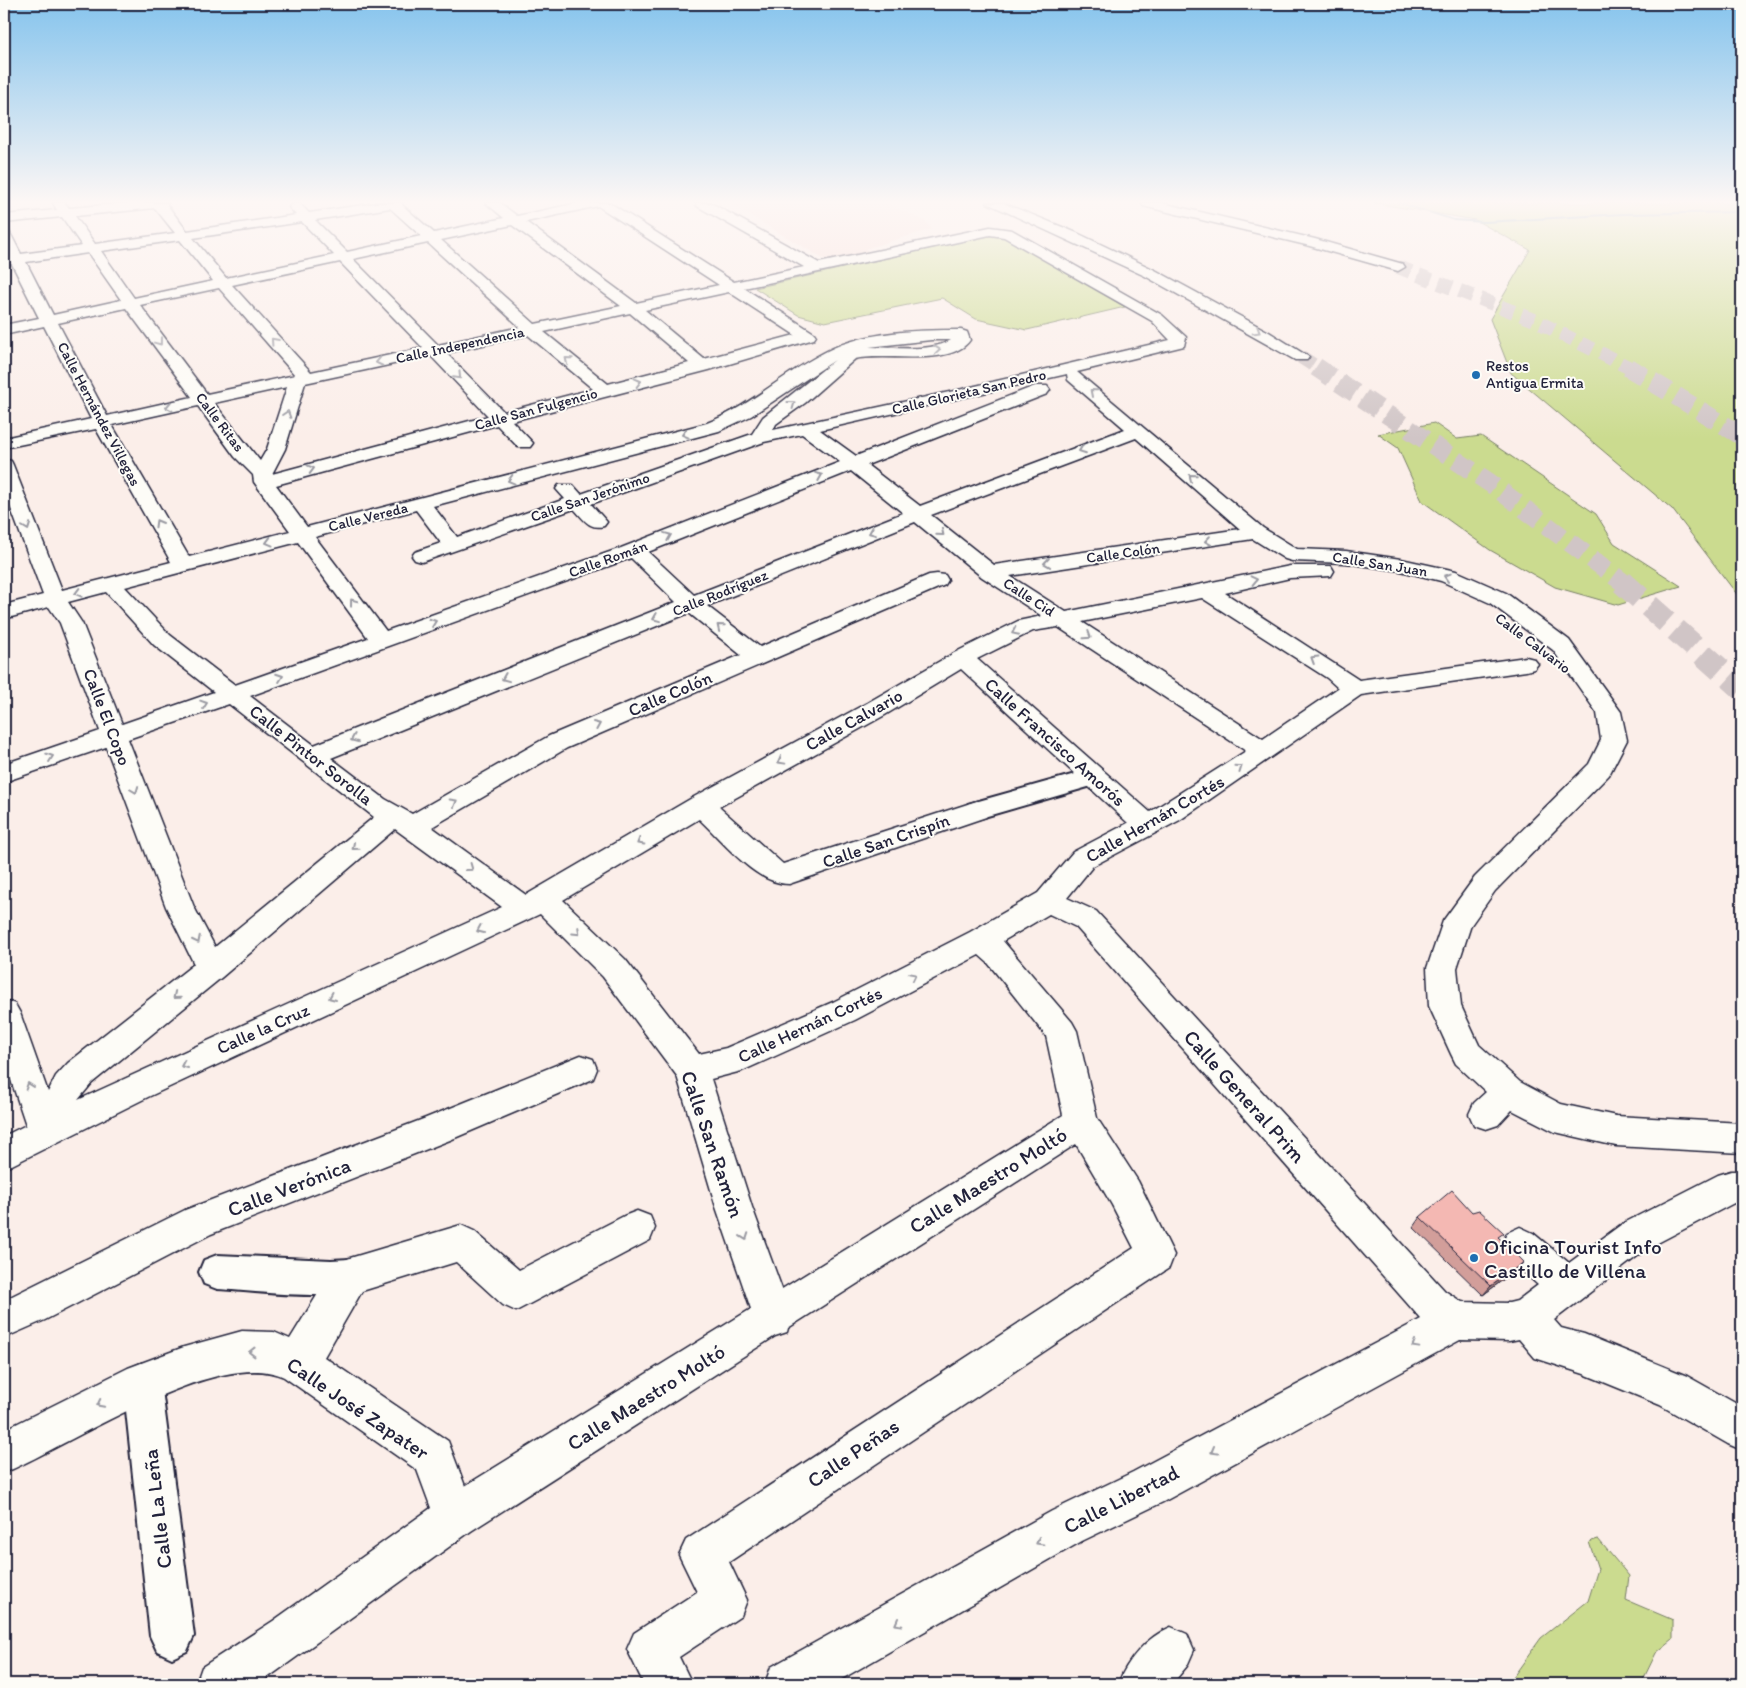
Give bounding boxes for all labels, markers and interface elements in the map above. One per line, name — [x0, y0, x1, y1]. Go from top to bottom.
street label: Calle Independencia — [394, 323, 526, 367]
one-way arrow — [1252, 324, 1261, 334]
one-way arrow — [154, 336, 162, 345]
one-way arrow — [271, 338, 280, 347]
street label: Calle Hernández Villegas — [53, 339, 145, 489]
one-way arrow — [933, 345, 941, 356]
one-way arrow — [374, 356, 383, 367]
one-way arrow — [565, 357, 574, 365]
place label: Restos Antigua Ermita — [1486, 357, 1584, 392]
street label: Calle Glorieta San Pedro — [890, 365, 1048, 419]
marker: Restos Antigua Ermita — [1470, 369, 1482, 381]
one-way arrow — [452, 370, 461, 379]
one-way arrow — [633, 378, 641, 388]
street label: Calle San Fulgencio — [473, 384, 599, 434]
street label: Calle Ritas — [192, 389, 248, 455]
one-way arrow — [1089, 389, 1098, 398]
one-way arrow — [786, 401, 796, 410]
one-way arrow — [164, 402, 173, 412]
one-way arrow — [282, 410, 292, 418]
one-way arrow — [681, 428, 690, 439]
one-way arrow — [1079, 444, 1087, 454]
one-way arrow — [307, 464, 316, 475]
street label: Calle San Jerónimo — [528, 468, 652, 526]
one-way arrow — [814, 472, 822, 482]
one-way arrow — [508, 474, 516, 484]
one-way arrow — [1189, 474, 1198, 483]
street label: Calle Vereda — [326, 498, 410, 536]
one-way arrow — [155, 519, 165, 528]
one-way arrow — [21, 522, 31, 531]
one-way arrow — [868, 526, 877, 536]
one-way arrow — [935, 527, 944, 535]
one-way arrow — [663, 532, 671, 542]
one-way arrow — [1204, 535, 1212, 546]
one-way arrow — [265, 536, 274, 547]
street label: Calle Román — [566, 536, 650, 582]
street label: Calle Colón — [1085, 539, 1161, 567]
street label: Calle San Juan — [1331, 548, 1429, 580]
one-way arrow — [1043, 557, 1051, 568]
street label: Calle Rodríguez — [670, 566, 770, 620]
one-way arrow — [1443, 572, 1451, 582]
street label: Calle Cid — [1000, 574, 1058, 620]
one-way arrow — [1249, 575, 1258, 586]
one-way arrow — [75, 587, 83, 597]
one-way arrow — [350, 599, 358, 608]
street label: Calle Calvario — [1492, 609, 1574, 677]
one-way arrow — [652, 612, 661, 622]
one-way arrow — [428, 618, 437, 628]
one-way arrow — [716, 624, 725, 633]
one-way arrow — [1011, 626, 1020, 636]
one-way arrow — [1082, 630, 1091, 640]
one-way arrow — [1310, 656, 1319, 666]
street label: Calle El Copo — [78, 665, 136, 769]
street label: Calle Colón — [625, 666, 715, 722]
one-way arrow — [501, 672, 510, 683]
one-way arrow — [275, 673, 284, 683]
street label: Calle Francisco Amorós — [980, 673, 1130, 811]
street label: Calle Calvario — [801, 684, 907, 756]
one-way arrow — [199, 700, 207, 710]
street label: Calle Pintor Sorolla — [245, 700, 378, 810]
one-way arrow — [592, 721, 601, 732]
one-way arrow — [350, 732, 359, 743]
one-way arrow — [45, 753, 54, 763]
one-way arrow — [777, 755, 786, 765]
one-way arrow — [1233, 766, 1242, 774]
street label: Calle Hernán Cortés — [1082, 770, 1228, 868]
one-way arrow — [129, 785, 139, 794]
one-way arrow — [449, 798, 458, 808]
street label: Calle San Crispín — [819, 809, 953, 873]
one-way arrow — [636, 835, 645, 845]
one-way arrow — [352, 842, 361, 851]
one-way arrow — [464, 862, 474, 871]
one-way arrow — [476, 923, 485, 934]
one-way arrow — [571, 926, 580, 935]
one-way arrow — [191, 935, 201, 944]
one-way arrow — [908, 972, 917, 982]
street label: Calle Hernán Cortés — [734, 982, 886, 1068]
one-way arrow — [173, 990, 182, 999]
one-way arrow — [328, 991, 337, 1002]
street label: Calle la Cruz — [213, 999, 313, 1059]
street label: Calle General Prim — [1179, 1024, 1311, 1168]
one-way arrow — [180, 1058, 189, 1069]
street label: Calle San Ramón — [676, 1067, 750, 1221]
one-way arrow — [25, 1082, 35, 1091]
street label: Calle Maestro Moltó — [904, 1121, 1072, 1239]
street label: Calle Verónica — [224, 1152, 354, 1222]
one-way arrow — [739, 1232, 749, 1241]
place label: Oficina Tourist Info Castillo de Villena — [1484, 1234, 1662, 1283]
marker: Oficina Tourist Info Castillo de Villena — [1468, 1252, 1480, 1264]
street label: Calle Maestro Moltó — [562, 1338, 730, 1456]
one-way arrow — [1411, 1339, 1420, 1349]
one-way arrow — [248, 1346, 256, 1357]
street label: Calle José Zapater — [282, 1351, 434, 1465]
one-way arrow — [96, 1398, 105, 1408]
street label: Calle Peñas — [802, 1413, 904, 1493]
one-way arrow — [1210, 1445, 1219, 1455]
street label: Calle La Leña — [137, 1448, 177, 1570]
street label: Calle Libertad — [1059, 1459, 1183, 1539]
one-way arrow — [1035, 1536, 1044, 1546]
one-way arrow — [894, 1617, 903, 1627]

